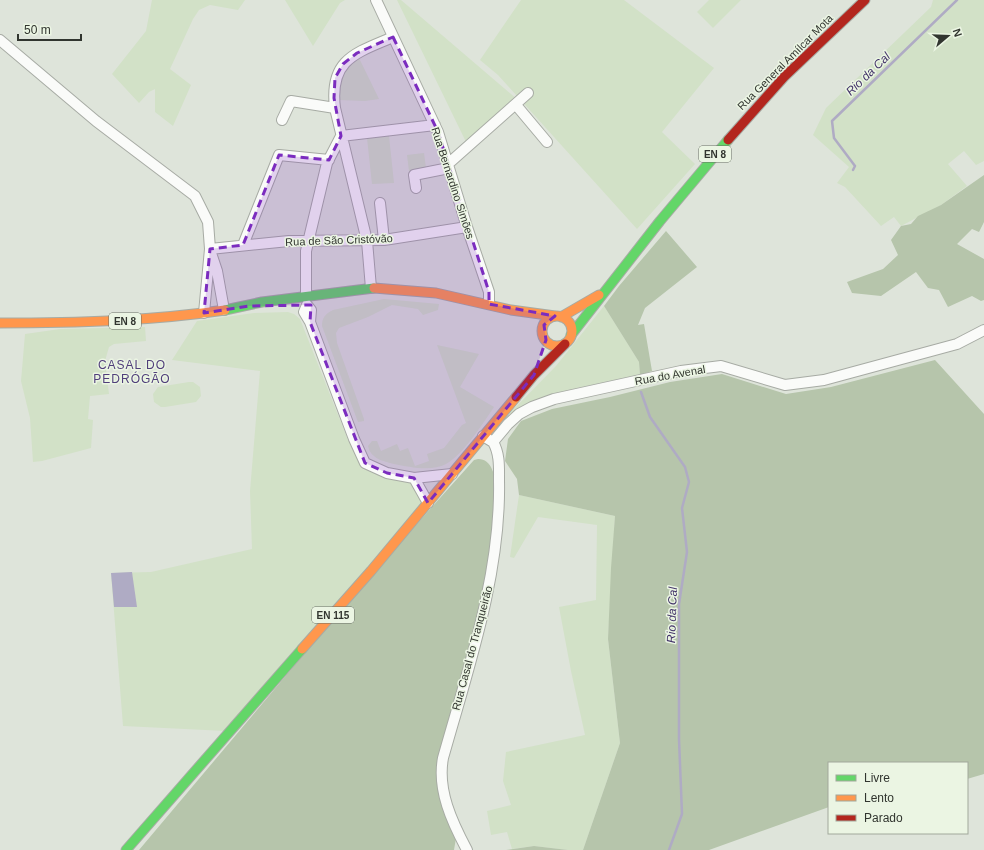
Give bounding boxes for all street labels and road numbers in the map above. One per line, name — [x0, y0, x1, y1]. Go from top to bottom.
street label: Rua General Amílcar Mota — [735, 11, 836, 112]
street label: Rua Bernardino Simões — [429, 126, 477, 241]
road number: EN 8 — [699, 146, 731, 162]
street label: Rua de São Cristóvão — [285, 232, 393, 248]
road number: EN 8 — [109, 313, 141, 329]
street label: Rua do Avenal — [634, 363, 706, 387]
street label: Rua Casal do Tranqueirão — [450, 584, 494, 712]
road number: EN 115 — [312, 607, 354, 623]

